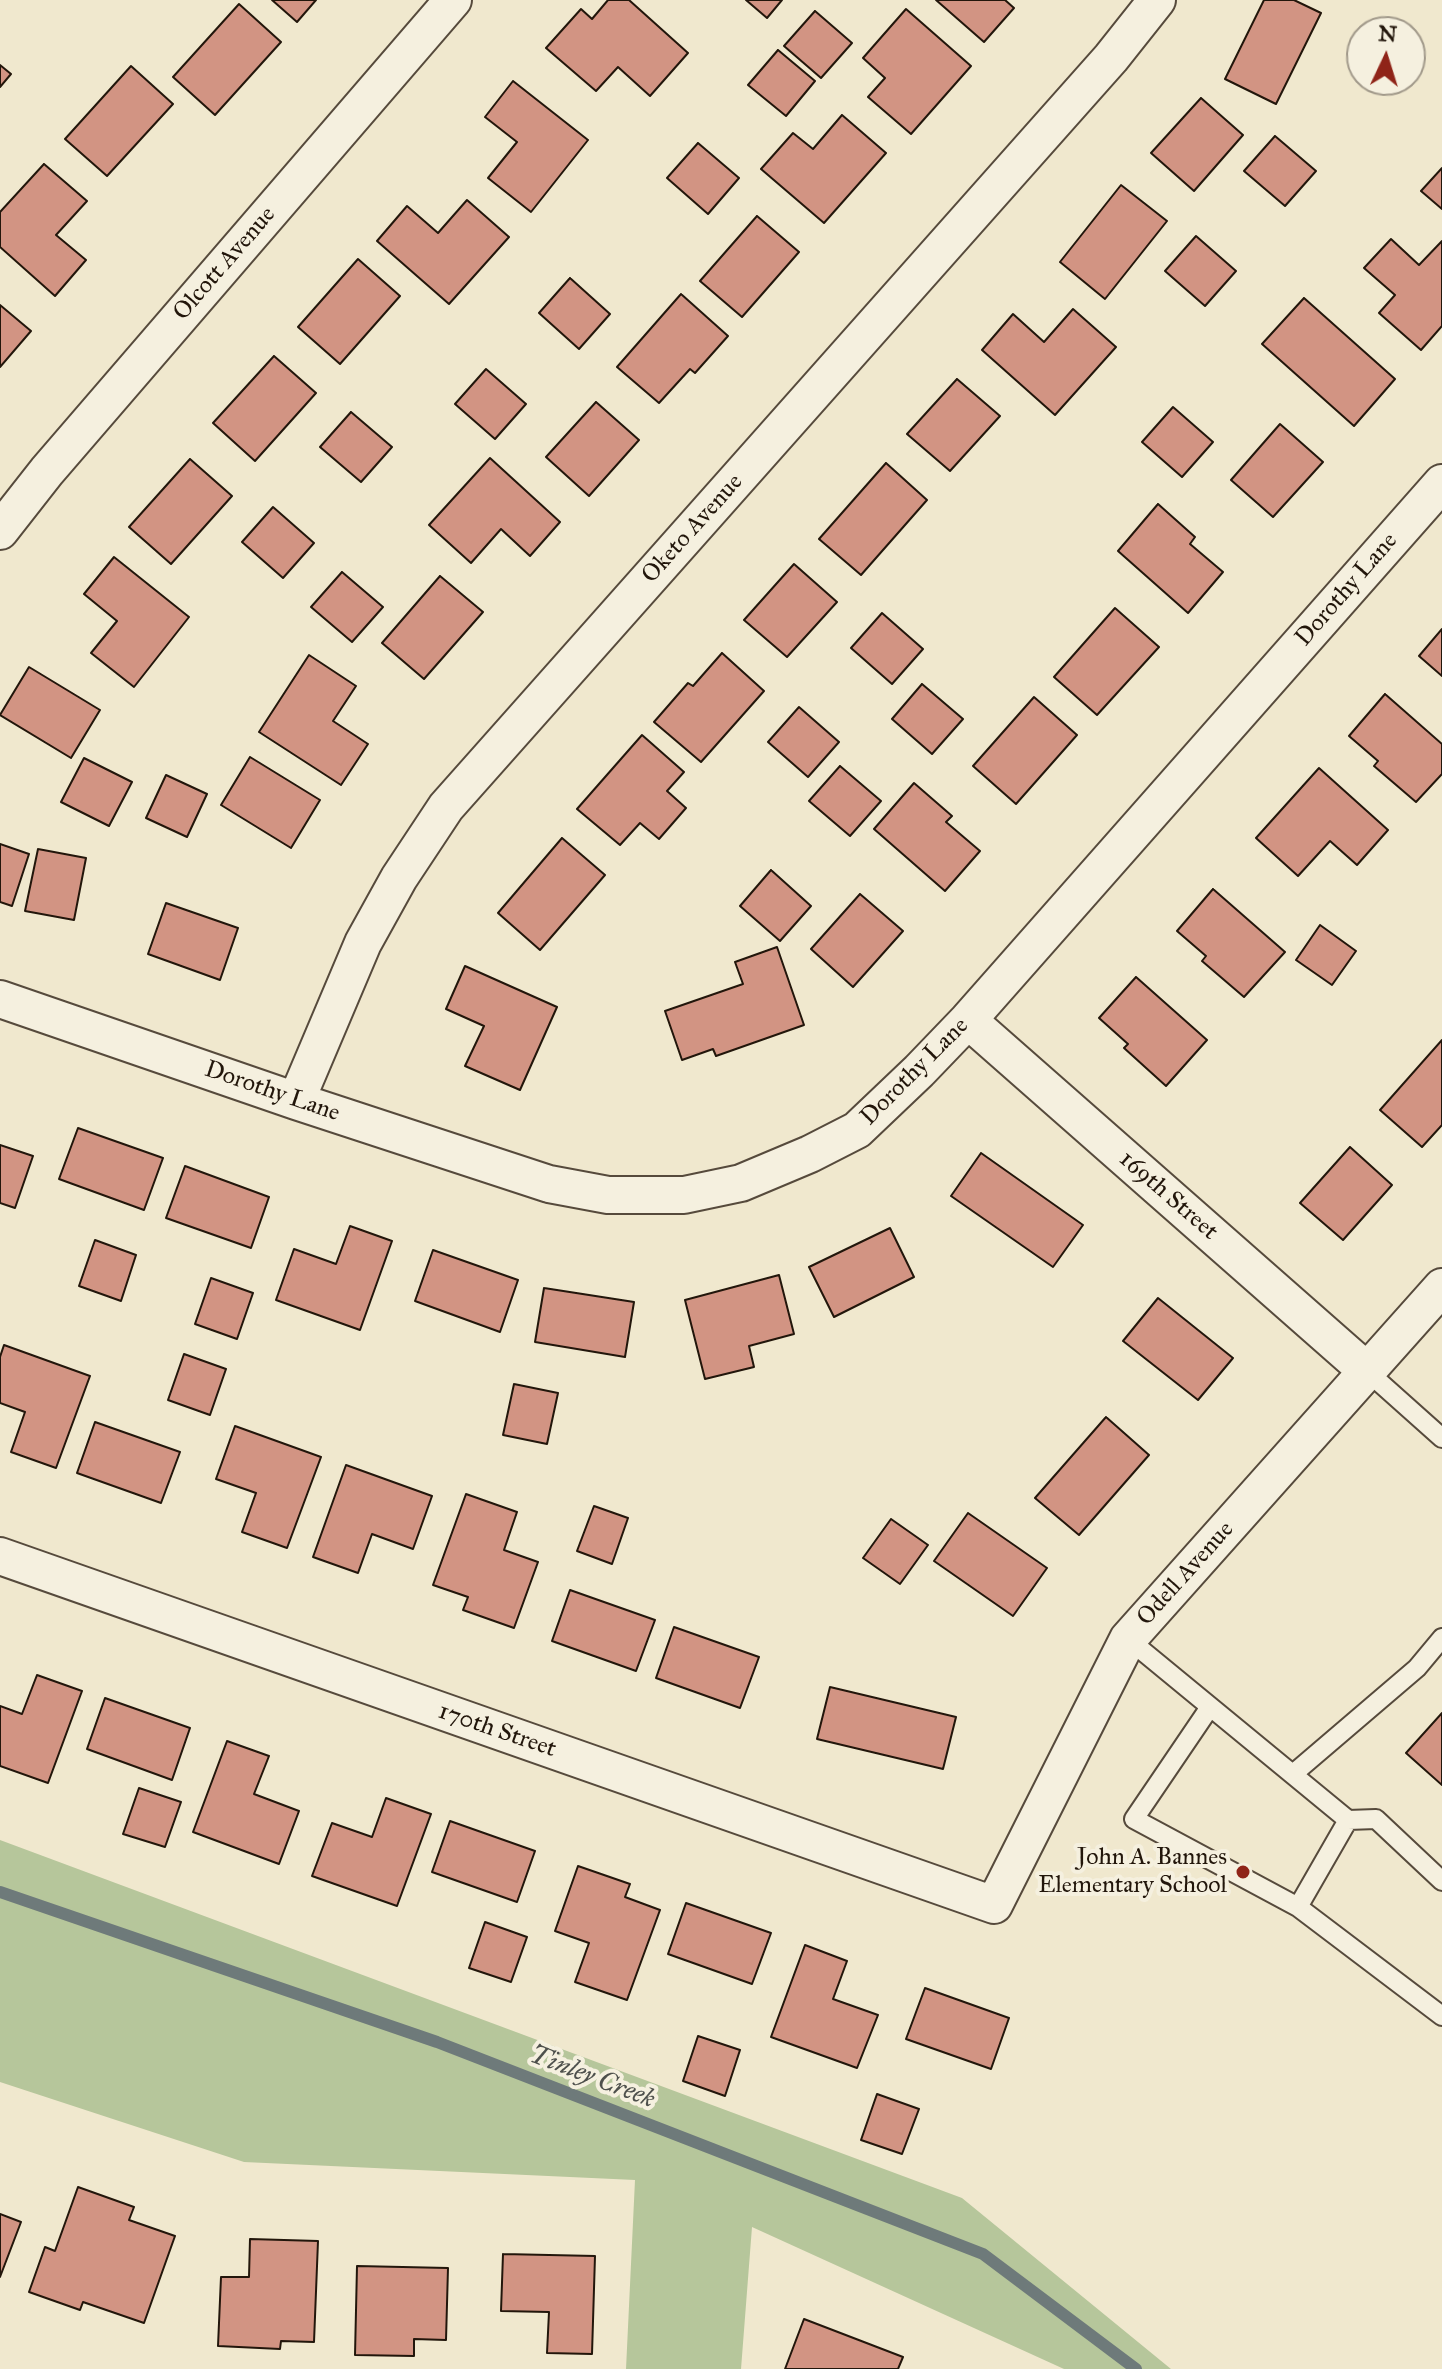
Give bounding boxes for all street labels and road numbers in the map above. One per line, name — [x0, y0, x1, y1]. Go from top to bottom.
street label: Olcott Avenue — [168, 201, 282, 327]
street label: Oketo Avenue — [636, 468, 750, 590]
street label: Dorothy Lane — [1290, 527, 1404, 653]
street label: Dorothy Lane — [855, 1012, 975, 1132]
street label: Dorothy Lane — [201, 1055, 343, 1129]
street label: 169th Street — [1113, 1145, 1223, 1247]
street label: Odell Avenue — [1132, 1516, 1240, 1632]
street label: 170th Street — [434, 1697, 560, 1765]

